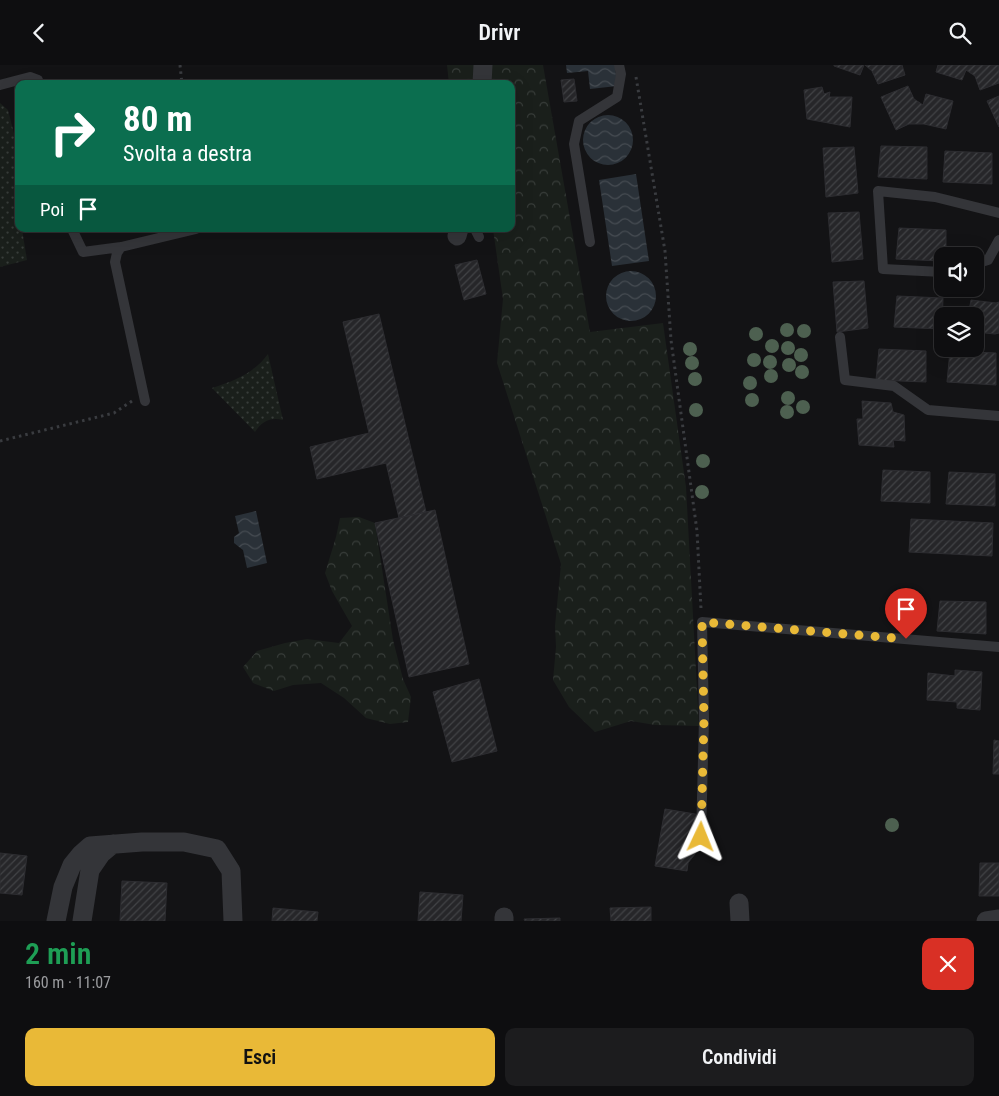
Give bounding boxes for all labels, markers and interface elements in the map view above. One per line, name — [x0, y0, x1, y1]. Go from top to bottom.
icon: back — [25, 19, 53, 47]
icon: search — [946, 19, 974, 47]
text: Drivr — [479, 20, 520, 45]
text: 80 m — [123, 99, 192, 140]
icon: right — [40, 100, 105, 165]
text: Svolta a destra — [123, 141, 252, 166]
icon: arrive — [74, 195, 102, 223]
text: Poi — [40, 198, 64, 221]
map controls — [934, 247, 984, 357]
button: sound — [934, 247, 984, 297]
button: layers — [934, 307, 984, 357]
pin — [885, 588, 927, 639]
icon: arrive — [892, 595, 920, 623]
position arrow — [674, 810, 726, 862]
text: 2 min — [25, 936, 91, 971]
button: close — [922, 938, 974, 990]
text: 160 m · 11:07 — [25, 973, 111, 992]
button: Esci — [25, 1028, 495, 1086]
button: Condividi — [505, 1028, 974, 1086]

